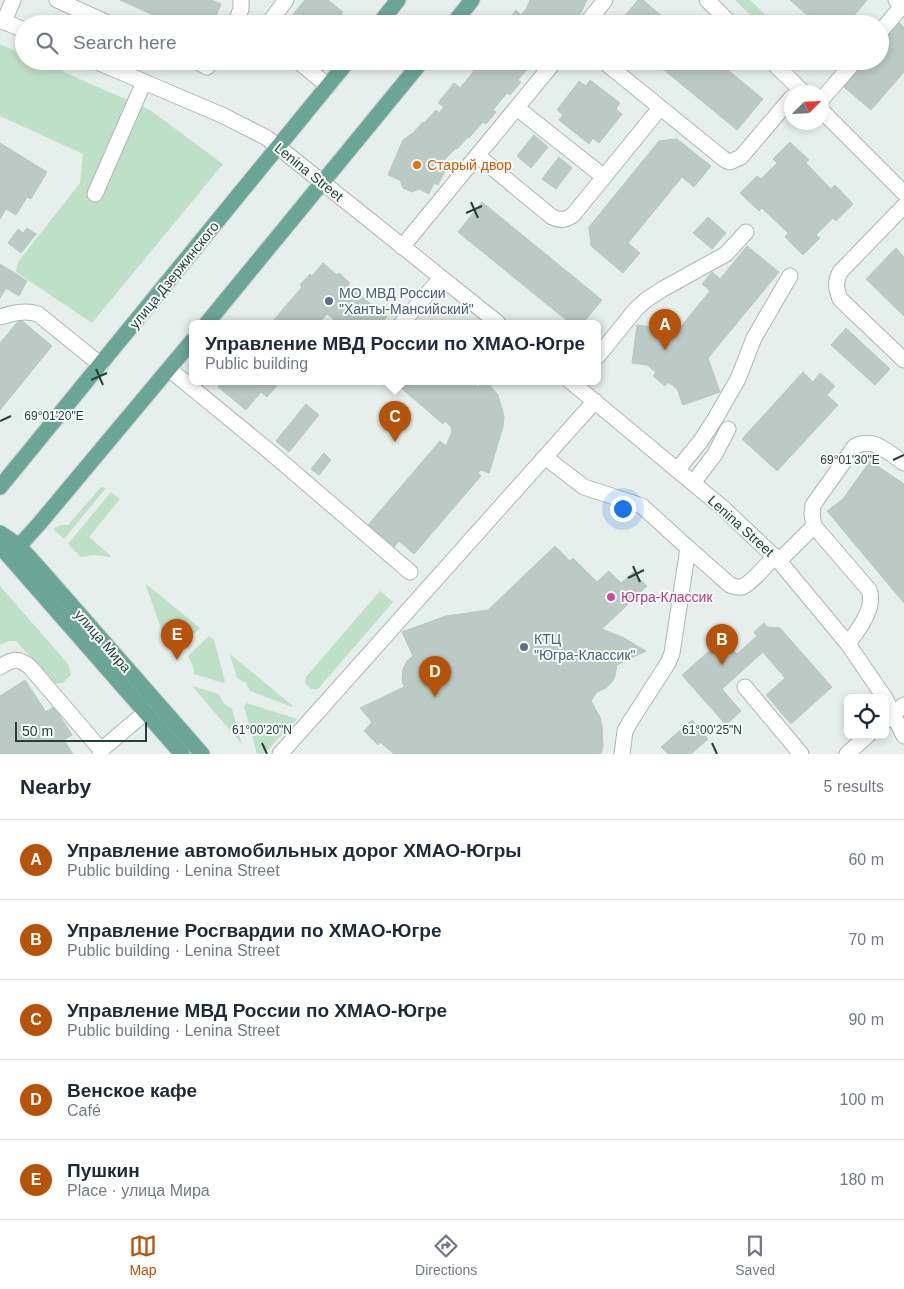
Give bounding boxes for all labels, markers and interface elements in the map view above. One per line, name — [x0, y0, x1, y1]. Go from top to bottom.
search box — [15, 15, 889, 70]
icon: search — [33, 29, 61, 57]
text: Search here — [73, 32, 177, 53]
north arrow — [784, 85, 829, 130]
street label: Lenina Street — [272, 140, 346, 204]
place label: Старый двор — [427, 157, 512, 173]
marker: Старый двор — [411, 159, 423, 171]
street label: улица Дзержинского — [126, 218, 222, 332]
place label: МО МВД России "Ханты-Мансийский" — [339, 285, 474, 317]
marker: МО МВД России "Ханты-Мансийский" — [323, 295, 335, 307]
pin: A — [649, 309, 681, 350]
popup — [189, 320, 601, 385]
text: Управление МВД России по ХМАО-Югре — [205, 333, 585, 354]
text: Public building — [205, 355, 308, 372]
pin: C — [379, 401, 411, 442]
text: 69°01'20"E — [24, 409, 84, 423]
text: 69°01'30"E — [820, 453, 880, 467]
street label: Lenina Street — [705, 492, 777, 560]
your location — [610, 496, 636, 522]
place label: Югра-Классик — [621, 589, 713, 605]
marker: Югра-Классик — [605, 591, 617, 603]
street label: улица Мира — [72, 607, 135, 676]
pin: E — [161, 619, 193, 660]
pin: B — [706, 624, 738, 665]
place label: КТЦ "Югра-Классик" — [534, 631, 636, 663]
marker: КТЦ "Югра-Классик" — [518, 641, 530, 653]
pin: D — [419, 656, 451, 697]
map controls — [844, 694, 889, 739]
button: locate — [844, 694, 889, 739]
scale bar — [15, 719, 148, 742]
text: 50 m — [22, 723, 53, 739]
text: 61°00'20"N — [232, 723, 292, 737]
text: 61°00'25"N — [682, 723, 742, 737]
text: Nearby — [20, 775, 91, 798]
text: 5 results — [824, 778, 884, 795]
text: Управление автомобильных дорог ХМАО-Югры — [67, 840, 522, 861]
text: A — [30, 851, 42, 868]
text: 60 m — [848, 851, 884, 868]
text: Public building · Lenina Street — [67, 862, 280, 879]
text: Управление Росгвардии по ХМАО-Югре — [67, 920, 442, 941]
text: B — [30, 931, 42, 948]
text: 70 m — [848, 931, 884, 948]
text: Public building · Lenina Street — [67, 942, 280, 959]
text: Управление МВД России по ХМАО-Югре — [67, 1000, 447, 1021]
text: C — [30, 1011, 42, 1028]
text: 90 m — [848, 1011, 884, 1028]
text: Public building · Lenina Street — [67, 1022, 280, 1039]
text: Венское кафе — [67, 1080, 197, 1101]
text: D — [30, 1091, 42, 1108]
text: 100 m — [840, 1091, 884, 1108]
text: Café — [67, 1102, 101, 1119]
text: Пушкин — [67, 1160, 140, 1181]
text: E — [31, 1171, 41, 1188]
text: 180 m — [840, 1171, 884, 1188]
text: Place · улица Мира — [67, 1182, 210, 1199]
tab: Map — [129, 1232, 157, 1278]
tab: Directions — [415, 1232, 477, 1278]
tab: Saved — [735, 1232, 775, 1278]

